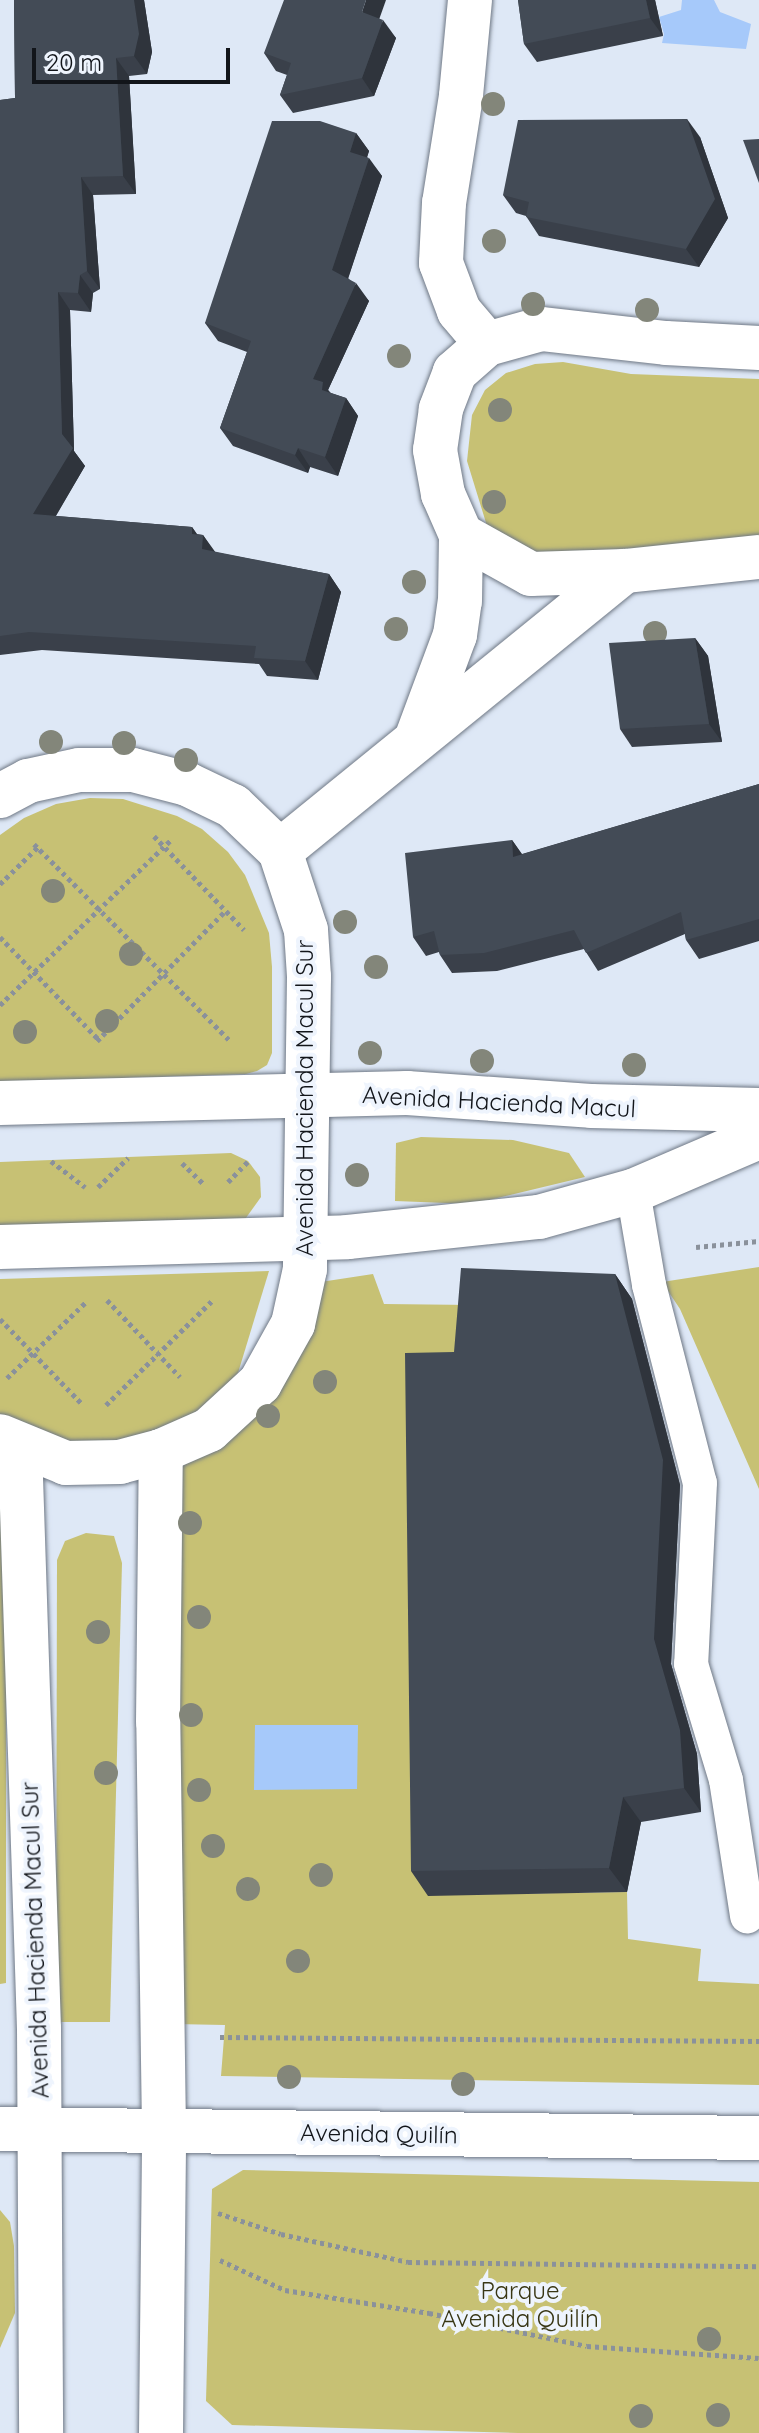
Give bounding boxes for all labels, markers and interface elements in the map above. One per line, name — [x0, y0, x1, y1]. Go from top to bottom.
scale bar — [36, 32, 234, 82]
text: 20 m — [46, 47, 102, 77]
street label: Avenida Hacienda Macul Sur — [291, 939, 319, 1257]
street label: Avenida Hacienda Macul — [361, 1080, 637, 1124]
street label: Avenida Hacienda Macul Sur — [15, 1781, 55, 2099]
street label: Avenida Quilín — [300, 2118, 458, 2150]
park label: Parque Avenida Quilín — [441, 2277, 599, 2333]

